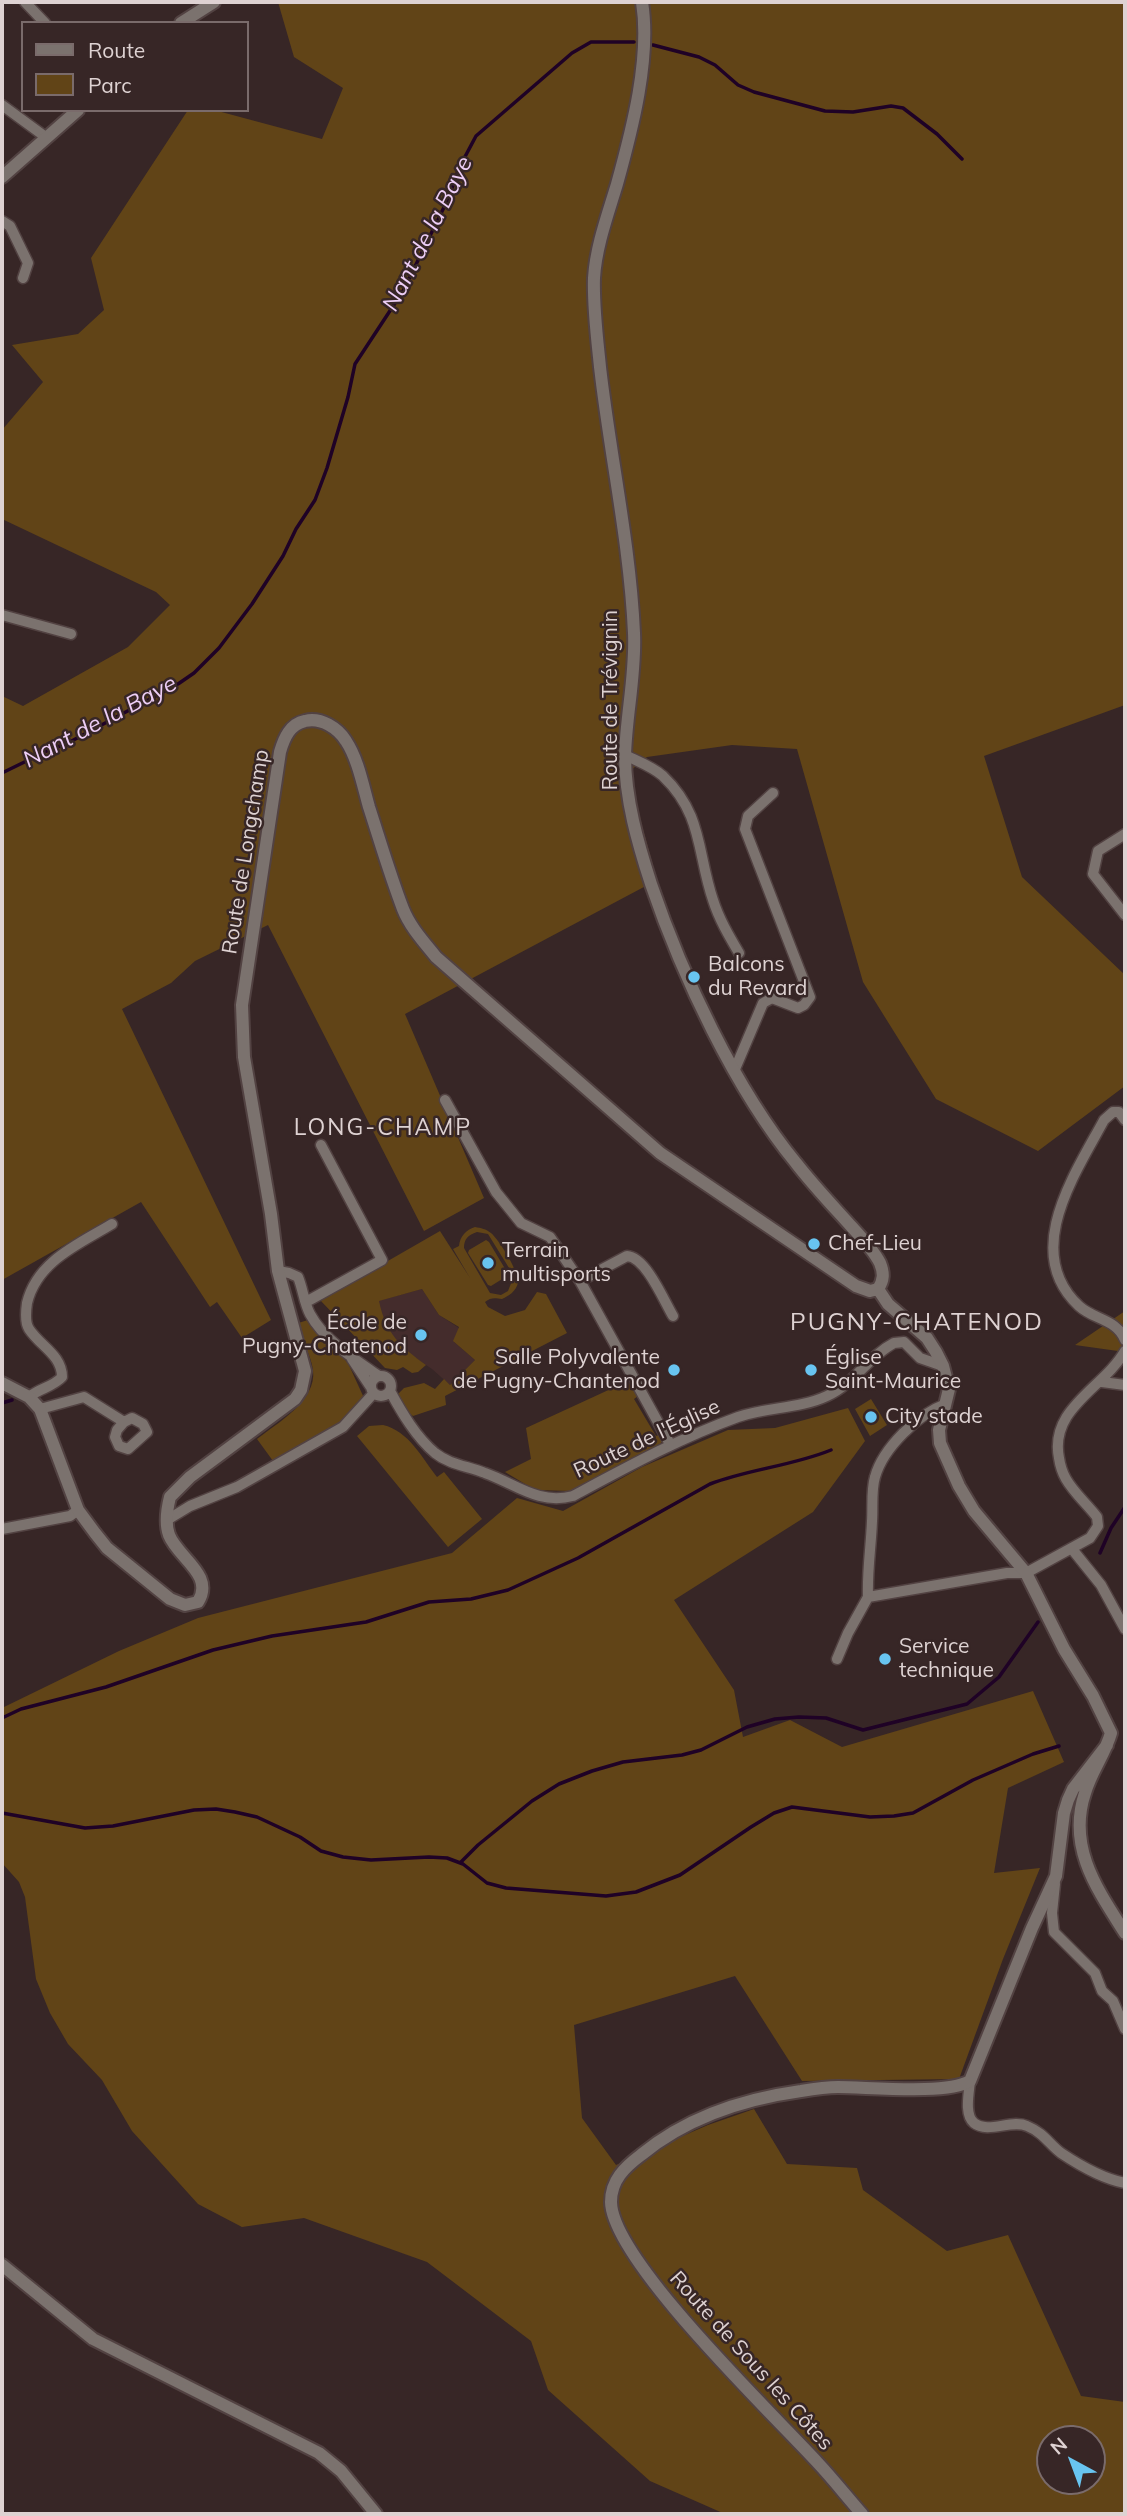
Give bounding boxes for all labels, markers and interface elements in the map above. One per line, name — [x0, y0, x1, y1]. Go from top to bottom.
legend — [21, 21, 248, 112]
text: Route — [88, 37, 145, 63]
text: Parc — [88, 72, 132, 98]
water label: Nant de la Baye — [377, 152, 479, 316]
street label: Route de Trévignin — [598, 610, 624, 790]
water label: Nant de la Baye — [18, 670, 182, 774]
street label: Route de Longchamp — [217, 748, 275, 956]
place label: Balcons du Revard — [708, 952, 807, 1002]
marker: Balcons du Revard — [686, 969, 702, 985]
district label: LONG-CHAMP — [295, 1114, 471, 1142]
place label: Chef-Lieu — [828, 1231, 922, 1257]
marker: Chef-Lieu — [806, 1236, 822, 1252]
place label: Terrain multisports — [502, 1238, 611, 1288]
marker: Terrain multisports — [480, 1255, 496, 1271]
district label: PUGNY-CHATENOD — [792, 1309, 1042, 1337]
place label: École de Pugny-Chatenod — [242, 1310, 407, 1360]
marker: École de Pugny-Chatenod — [413, 1327, 429, 1343]
place label: Salle Polyvalente de Pugny-Chantenod — [453, 1345, 660, 1395]
place label: Église Saint-Maurice — [825, 1345, 961, 1395]
marker: Salle Polyvalente de Pugny-Chantenod — [666, 1362, 682, 1378]
marker: Église Saint-Maurice — [803, 1362, 819, 1378]
street label: Route de l'Église — [570, 1394, 724, 1484]
place label: City stade — [885, 1404, 983, 1430]
marker: City stade — [863, 1409, 879, 1425]
place label: Service technique — [899, 1634, 994, 1684]
marker: Service technique — [877, 1651, 893, 1667]
street label: Route de Sous les Côtes — [664, 2266, 838, 2456]
north arrow — [1036, 2425, 1106, 2495]
text: N — [1045, 2432, 1072, 2459]

